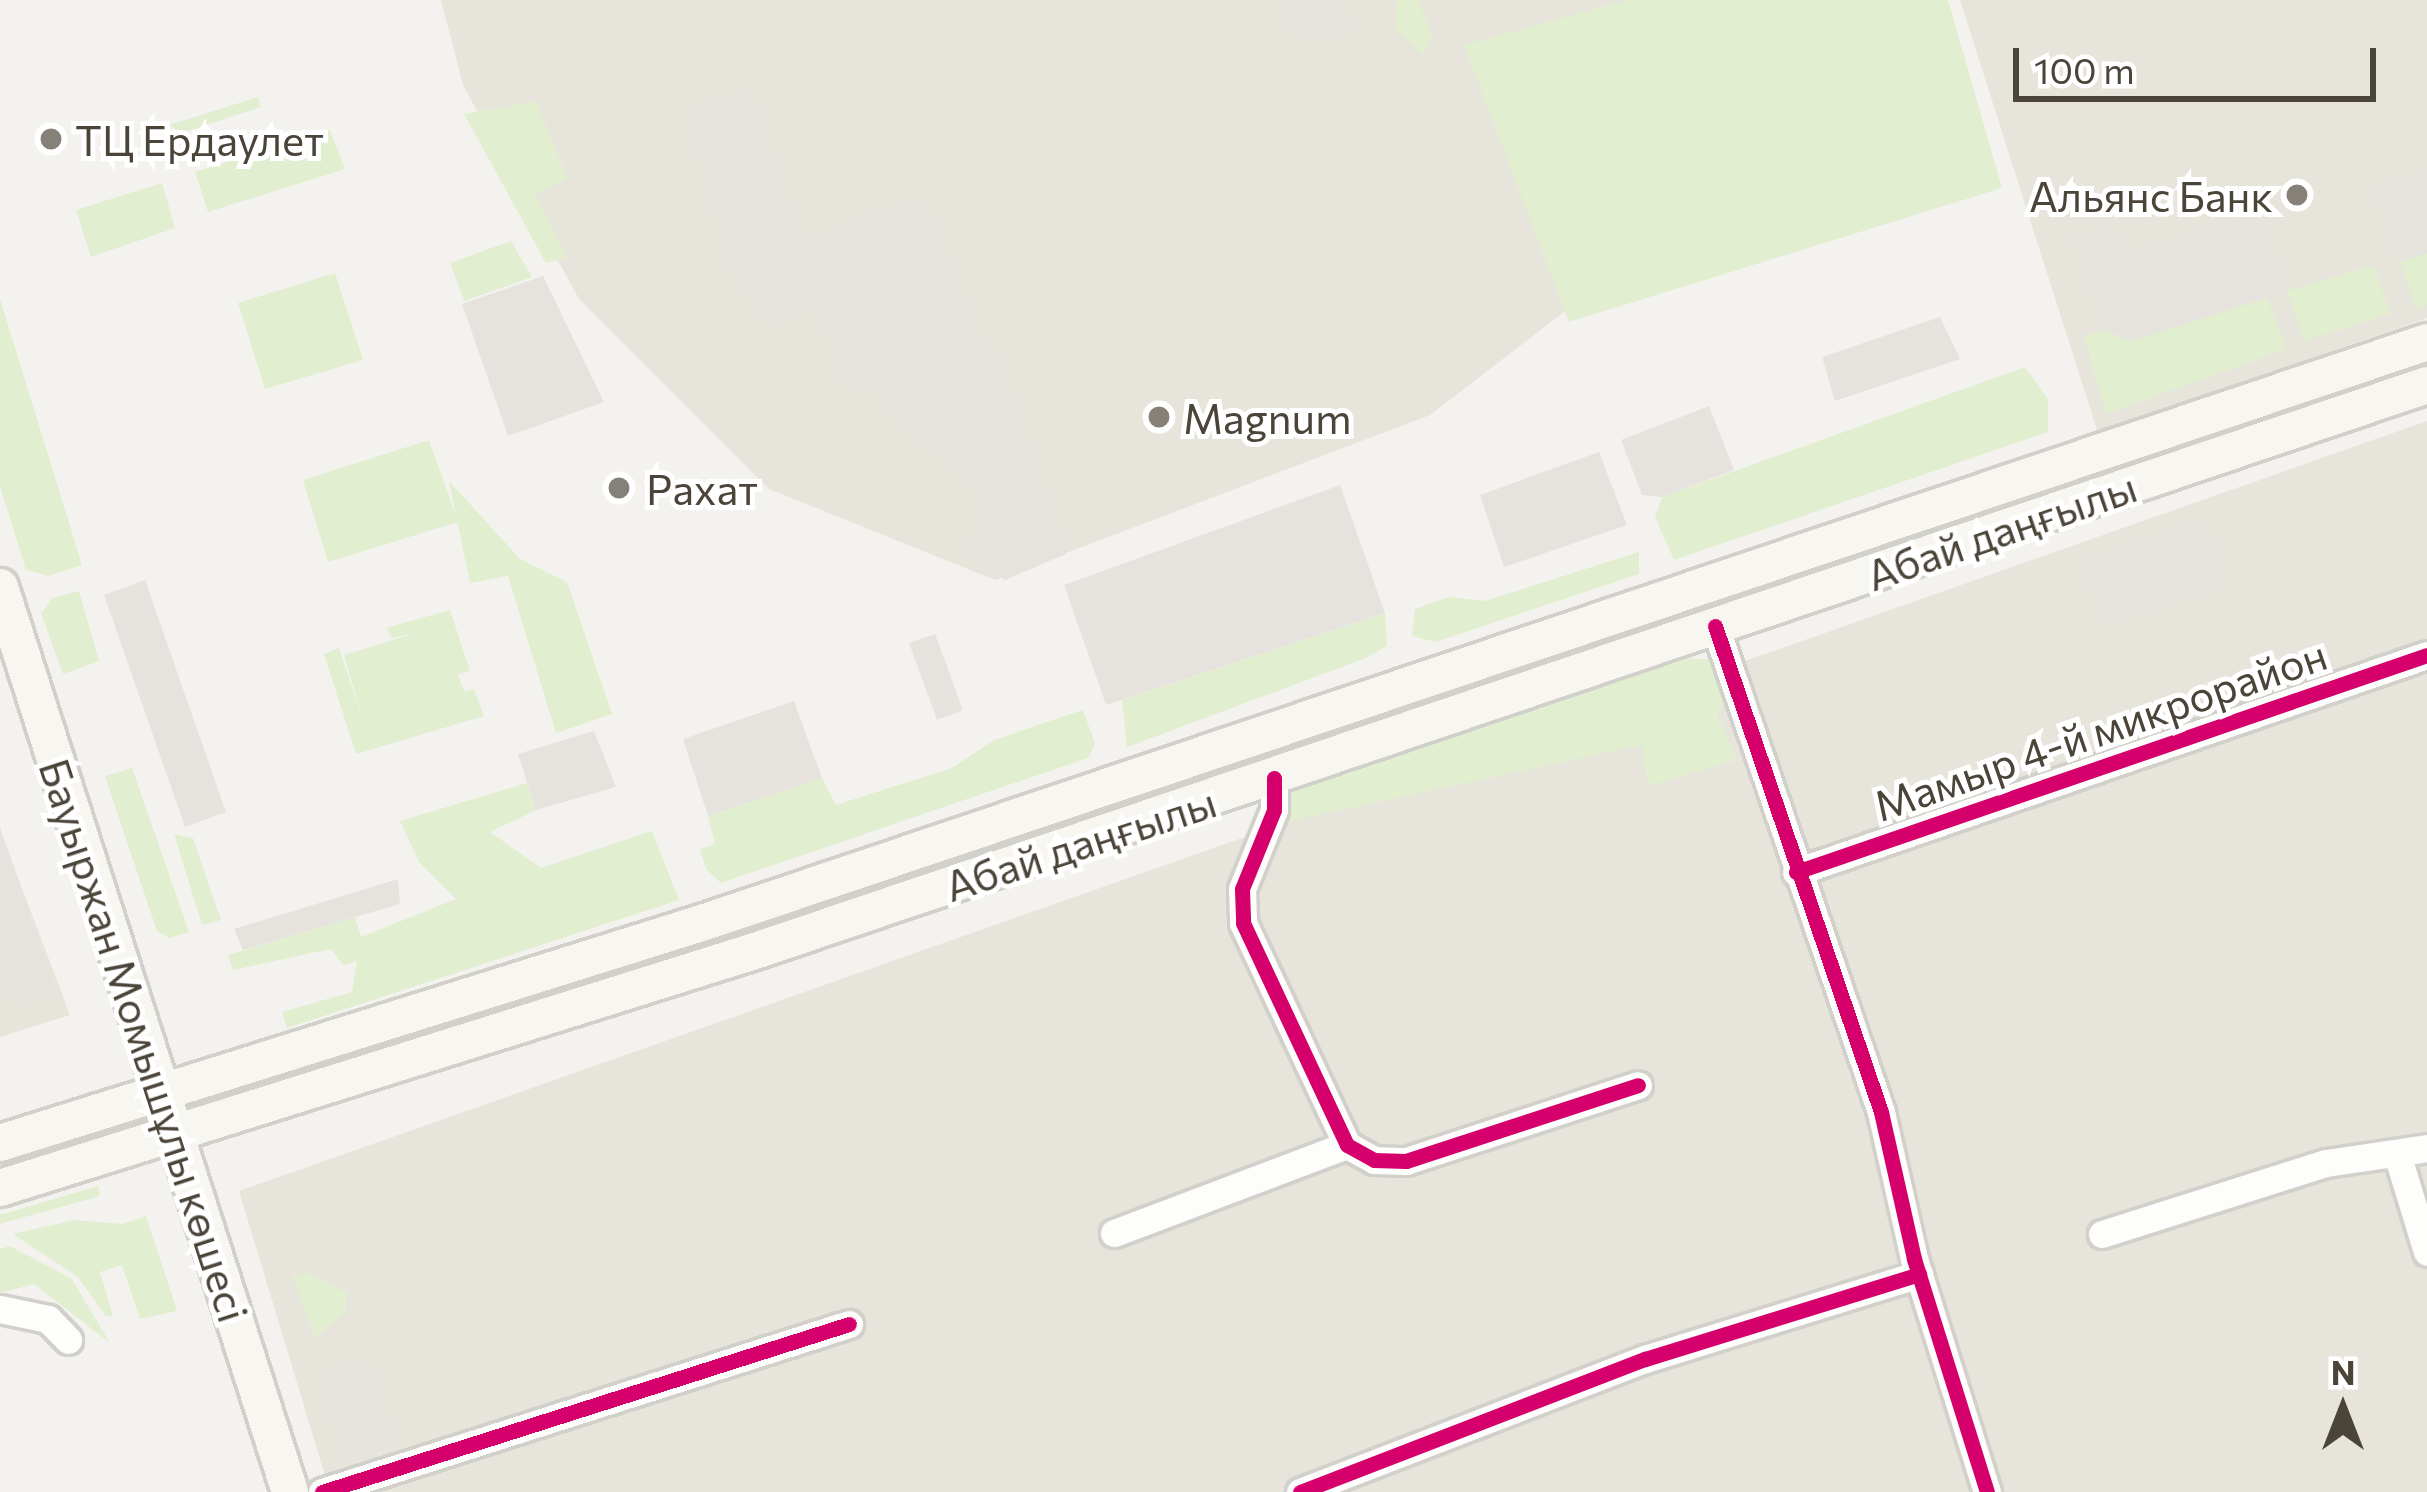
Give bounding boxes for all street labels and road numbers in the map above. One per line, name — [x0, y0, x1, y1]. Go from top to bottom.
street label: Абай даңғылы — [1859, 460, 2143, 600]
street label: Мамыр 4-й микрорайон — [1867, 628, 2333, 830]
street label: Бауыржан Момышұлы көшесі — [30, 752, 260, 1328]
street label: Абай даңғылы — [938, 775, 1222, 911]

